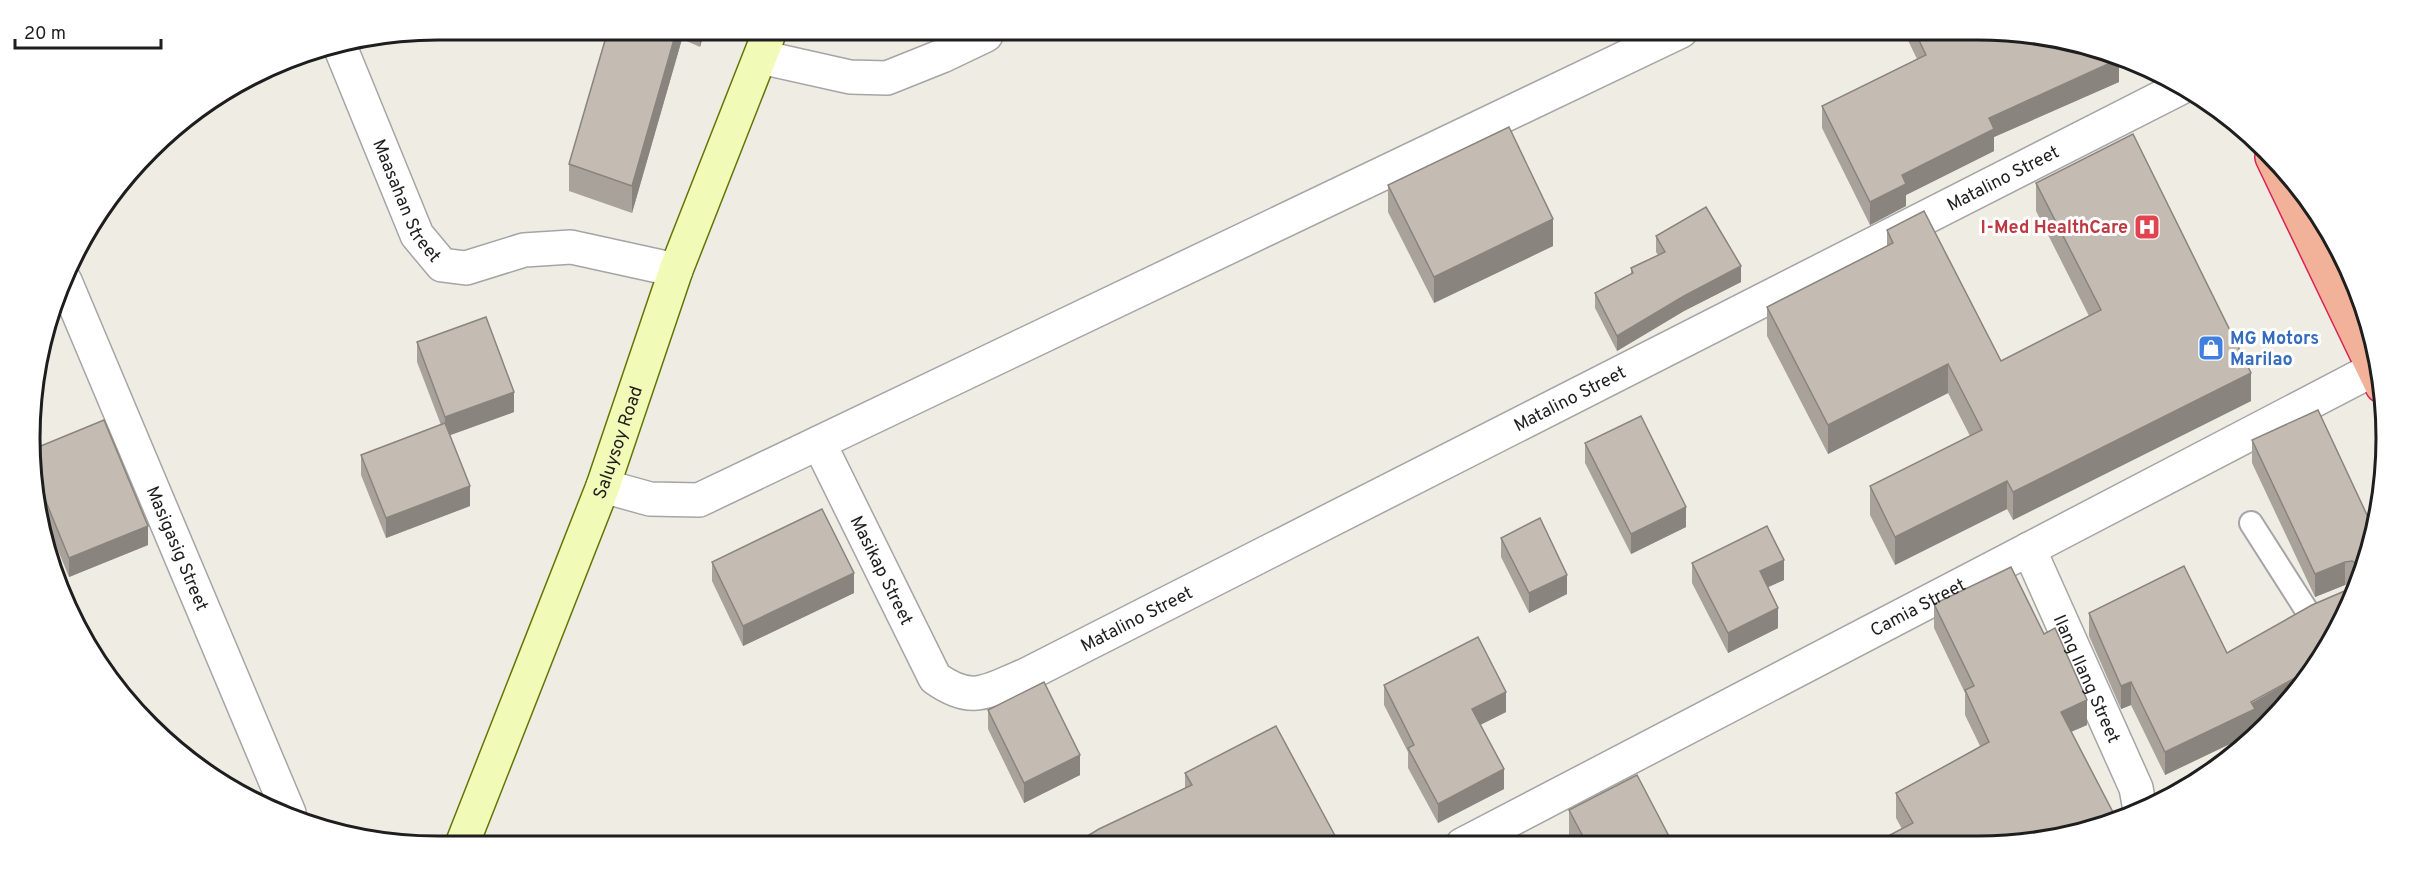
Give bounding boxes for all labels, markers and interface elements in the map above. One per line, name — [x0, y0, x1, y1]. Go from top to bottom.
scale bar — [15, 12, 160, 50]
text: 20 m — [24, 23, 66, 46]
street label: Maasahan Street — [366, 136, 445, 268]
street label: Matalino Street — [1944, 141, 2063, 218]
hospital icon: I-Med HealthCare — [2132, 212, 2162, 242]
place label: I-Med HealthCare — [1980, 217, 2128, 240]
place label: MG Motors Marilao — [2230, 328, 2319, 372]
shop icon: MG Motors Marilao — [2196, 333, 2226, 363]
street label: Matalino Street — [1510, 362, 1630, 438]
street label: Saluysoy Road — [589, 383, 649, 503]
street label: Masigasig Street — [140, 483, 213, 615]
street label: Masikap Street — [844, 512, 917, 630]
street label: Camia Street — [1867, 574, 1970, 643]
street label: Matalino Street — [1077, 582, 1197, 658]
street label: Ilang Ilang Street — [2047, 611, 2124, 747]

